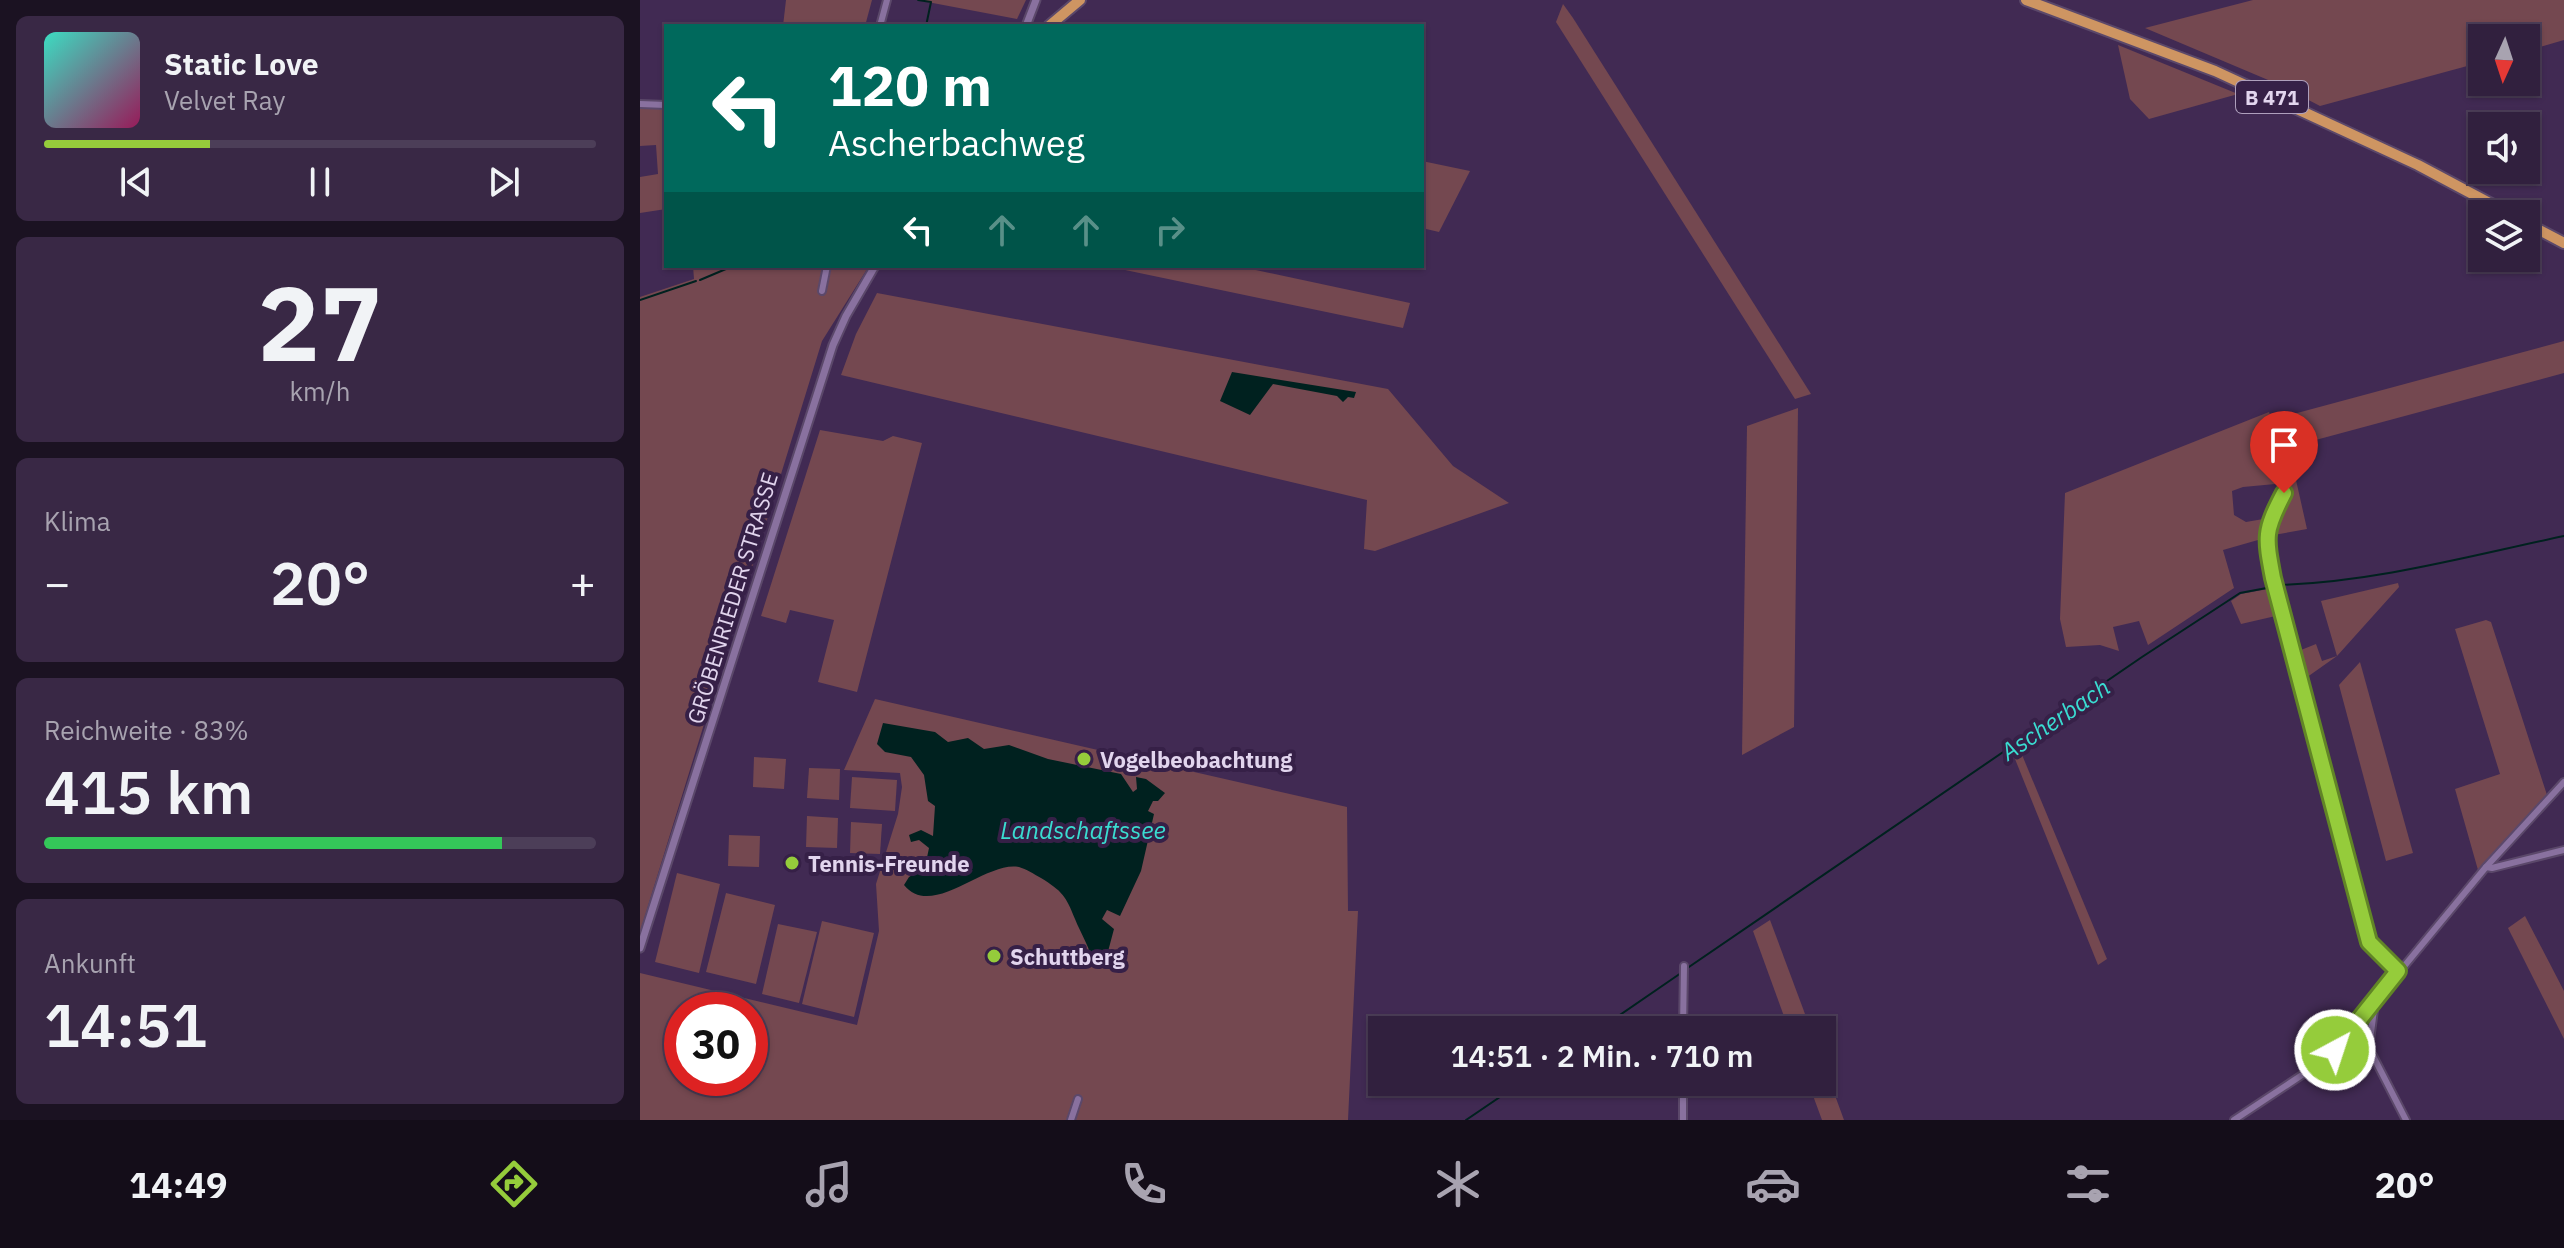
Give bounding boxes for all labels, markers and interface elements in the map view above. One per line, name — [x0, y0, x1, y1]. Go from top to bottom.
north arrow — [2468, 24, 2540, 96]
map controls — [2468, 24, 2540, 272]
text: Static Love — [164, 44, 319, 83]
text: 120 m — [828, 49, 992, 121]
icon: left — [696, 56, 800, 160]
road number: B 471 — [2236, 81, 2308, 113]
text: Velvet Ray — [164, 83, 285, 117]
button: sound — [2468, 112, 2540, 184]
text: Ascherbachweg — [828, 119, 1085, 166]
icon: previous — [114, 160, 158, 204]
icon: pause — [298, 160, 342, 204]
icon: next — [482, 160, 526, 204]
button: layers — [2468, 200, 2540, 272]
icon: left — [896, 208, 940, 252]
icon: ahead — [980, 208, 1024, 252]
icon: ahead — [1064, 208, 1108, 252]
icon: right — [1148, 208, 1192, 252]
text: 27 — [258, 254, 382, 390]
text: km/h — [289, 374, 351, 408]
pin — [2250, 411, 2318, 493]
icon: arrive — [2262, 423, 2306, 467]
street label: GRÖBENRIEDER STRASSE — [680, 469, 784, 727]
text: Klima — [44, 504, 111, 538]
text: 20° — [270, 543, 370, 622]
text: − — [44, 554, 70, 611]
text: + — [570, 554, 596, 611]
water label: Ascherbach — [1993, 671, 2116, 768]
text: Reichweite · 83% — [44, 713, 249, 747]
place label: Vogelbeobachtung — [1100, 745, 1293, 774]
marker: Vogelbeobachtung — [1075, 750, 1093, 768]
text: 415 km — [44, 752, 253, 831]
water label: Landschaftssee — [1000, 814, 1166, 846]
place label: Tennis-Freunde — [808, 849, 970, 878]
marker: Tennis-Freunde — [783, 854, 801, 872]
place label: Schuttberg — [1010, 942, 1125, 971]
text: Ankunft — [44, 946, 136, 980]
marker: Schuttberg — [985, 947, 1003, 965]
text: 14:51 — [44, 985, 207, 1064]
speed limit sign: 30 — [664, 992, 768, 1096]
position arrow — [2293, 1008, 2377, 1092]
text: 14:51 · 2 Min. · 710 m — [1451, 1036, 1754, 1075]
icon: directions — [486, 1156, 542, 1212]
icon: music — [801, 1156, 857, 1212]
icon: phone — [1116, 1156, 1172, 1212]
icon: climate — [1430, 1156, 1486, 1212]
icon: car — [1745, 1156, 1801, 1212]
icon: filters — [2060, 1156, 2116, 1212]
text: 14:49 — [129, 1161, 228, 1208]
text: 20° — [2374, 1161, 2435, 1208]

